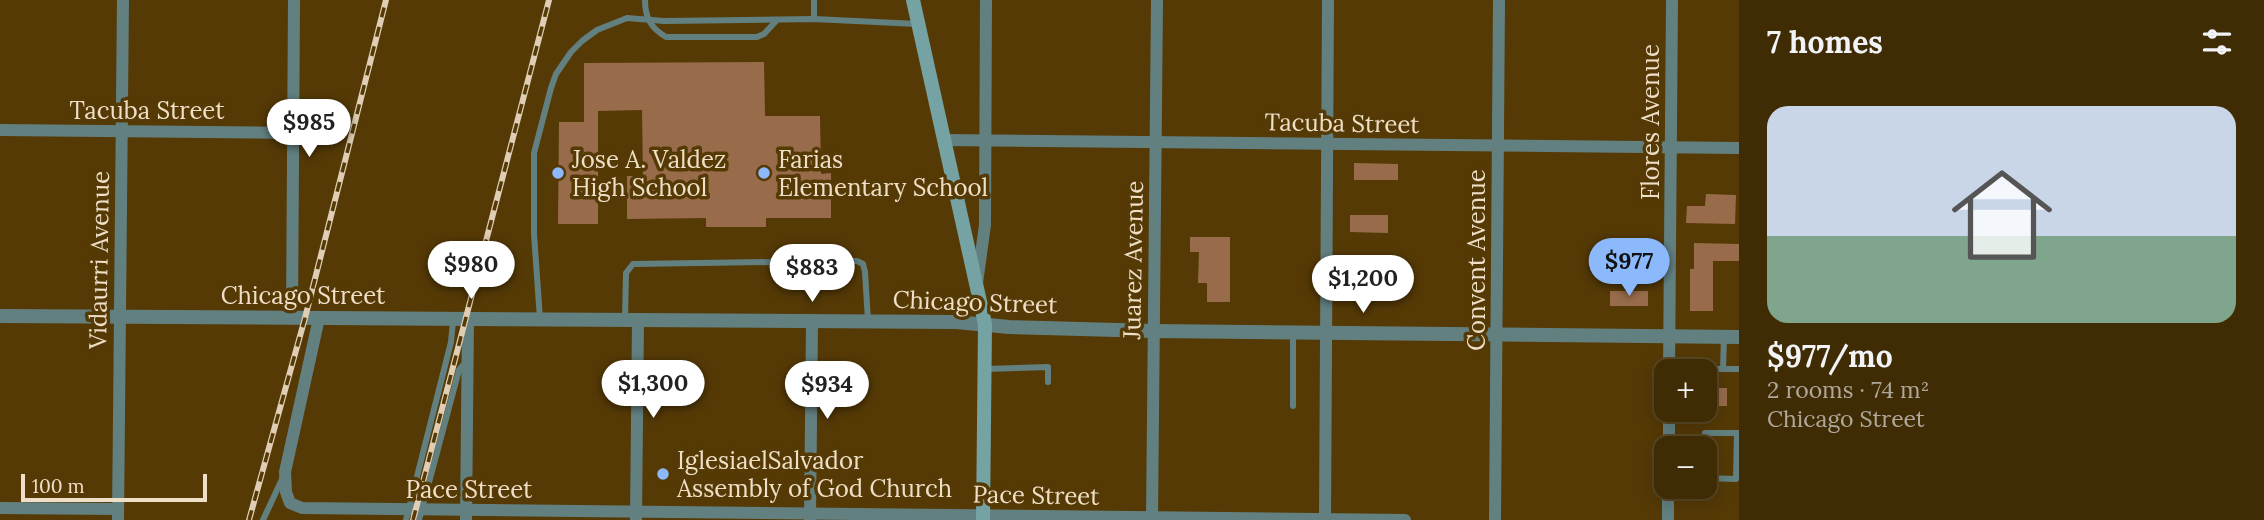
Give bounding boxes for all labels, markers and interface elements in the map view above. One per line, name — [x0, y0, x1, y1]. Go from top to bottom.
text: 7 homes — [1767, 23, 1883, 61]
icon: filters — [2198, 23, 2236, 61]
street label: Flores Avenue — [1635, 44, 1666, 200]
street label: Tacuba Street — [70, 95, 225, 126]
pin: $985 — [268, 100, 350, 159]
street label: Tacuba Street — [1264, 106, 1420, 140]
text: $985 — [283, 107, 335, 136]
place label: Jose A. Valdez High School — [571, 144, 726, 203]
place label: Farias Elementary School — [778, 144, 988, 203]
icon: home — [1939, 152, 2065, 278]
marker: Jose A. Valdez High School — [550, 165, 566, 181]
marker: Farias Elementary School — [756, 165, 772, 181]
street label: Convent Avenue — [1461, 169, 1492, 351]
street label: Vidaurri Avenue — [82, 171, 116, 350]
street label: Juarez Avenue — [1116, 180, 1150, 341]
pin: $977 — [1588, 238, 1670, 298]
pin: $980 — [430, 242, 512, 301]
pin: $883 — [771, 244, 853, 304]
text: $977 — [1605, 246, 1653, 275]
text: $980 — [444, 249, 498, 278]
text: $883 — [786, 252, 838, 281]
pin: $1,200 — [1306, 256, 1420, 315]
text: $1,200 — [1328, 263, 1398, 292]
street label: Chicago Street — [221, 280, 386, 311]
street label: Chicago Street — [892, 284, 1058, 320]
text: $977/mo — [1767, 337, 1893, 375]
map controls — [1654, 359, 1717, 499]
button: + — [1654, 359, 1717, 422]
pin: $1,300 — [596, 360, 710, 420]
pin: $934 — [786, 362, 868, 421]
text: $1,300 — [618, 368, 688, 397]
text: $934 — [801, 369, 853, 398]
text: 2 rooms · 74 m² — [1767, 375, 1929, 404]
text: Chicago Street — [1767, 404, 1925, 433]
button: − — [1654, 436, 1717, 499]
place label: IglesiaelSalvador Assembly of God Church — [676, 445, 952, 504]
marker: IglesiaelSalvador Assembly of God Church — [655, 466, 671, 482]
scale bar — [21, 471, 206, 503]
text: 100 m — [32, 474, 85, 498]
street label: Pace Street — [406, 474, 533, 505]
street label: Pace Street — [972, 478, 1100, 512]

